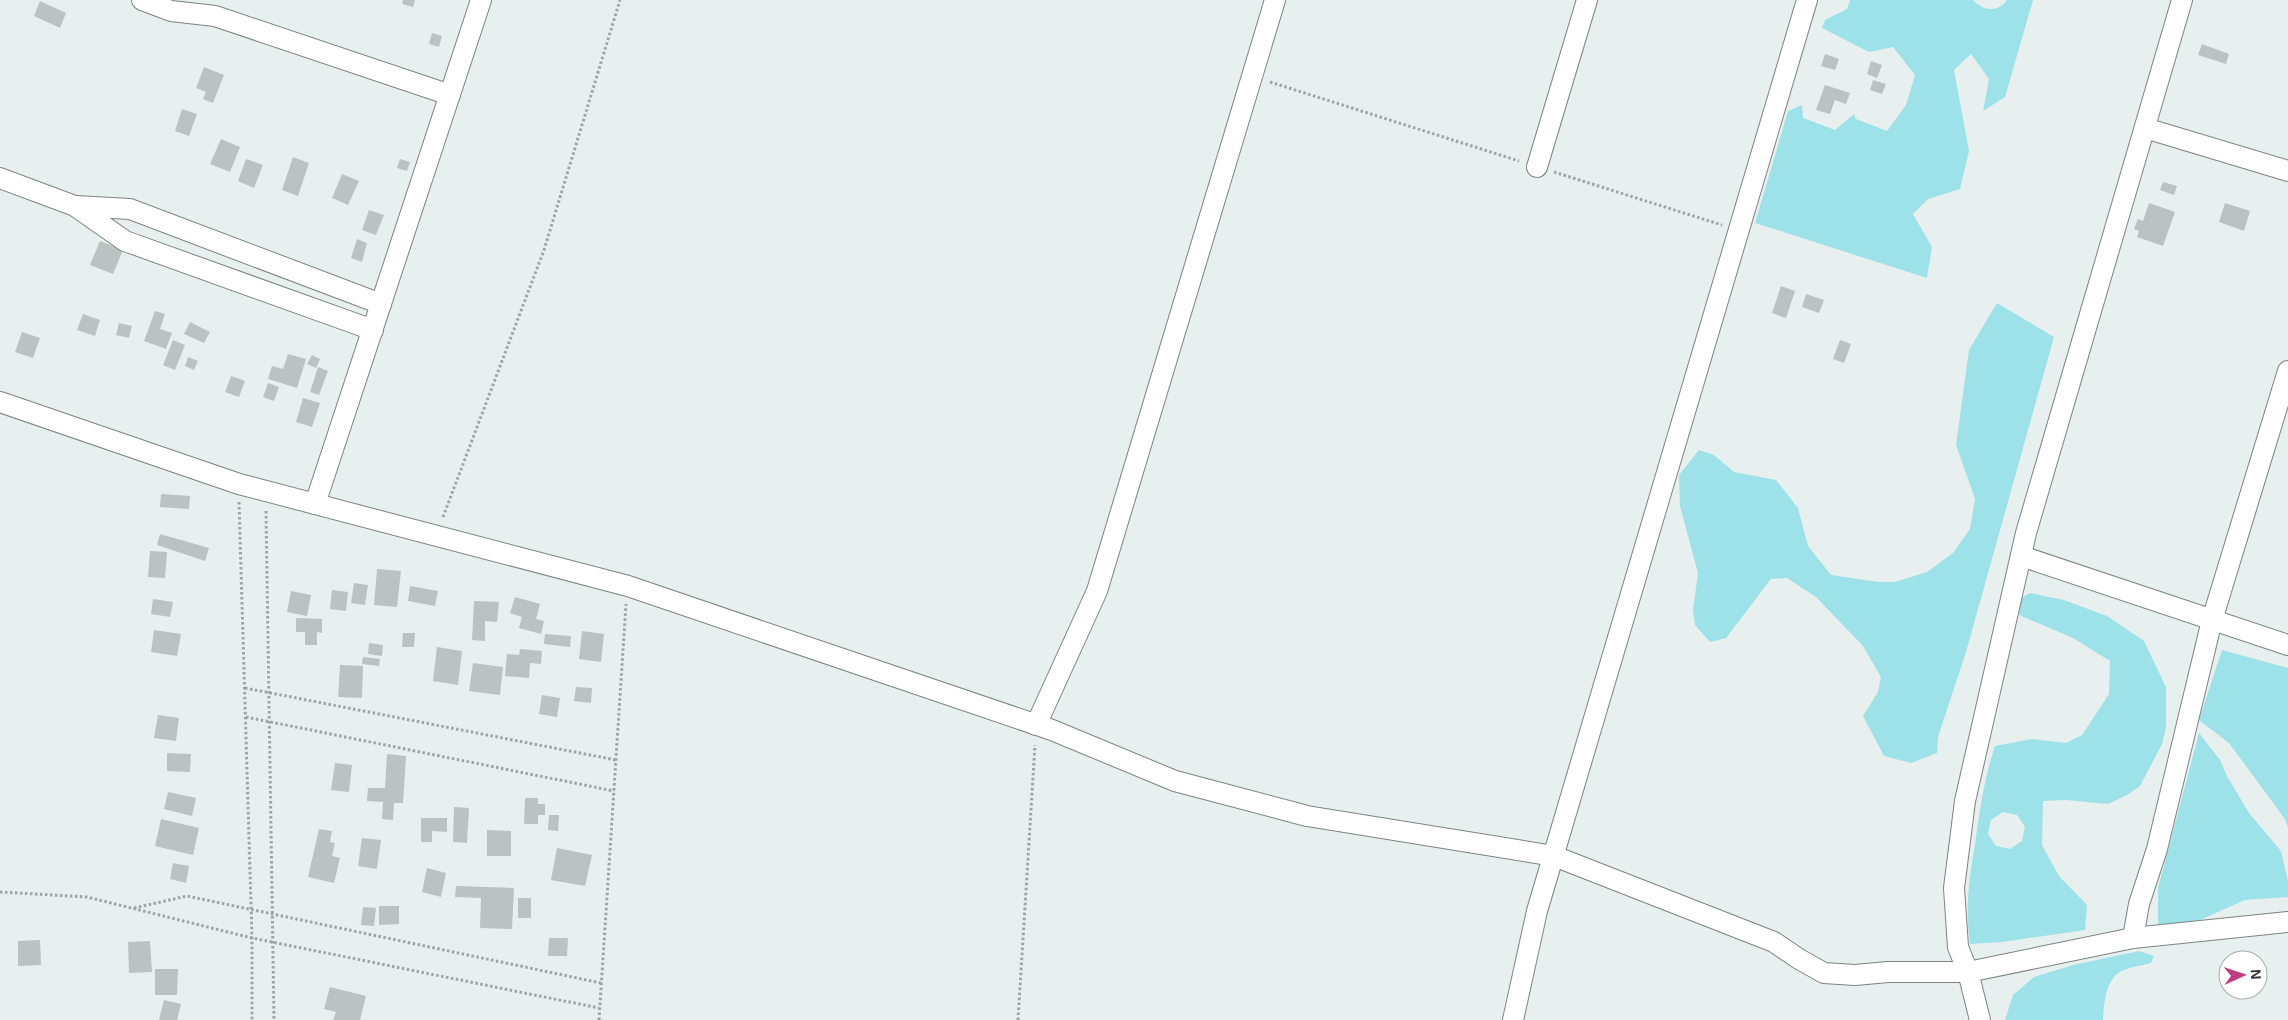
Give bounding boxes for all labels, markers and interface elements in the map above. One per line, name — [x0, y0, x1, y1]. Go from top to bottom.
north arrow — [2218, 950, 2268, 1000]
text: N — [2248, 969, 2264, 980]

